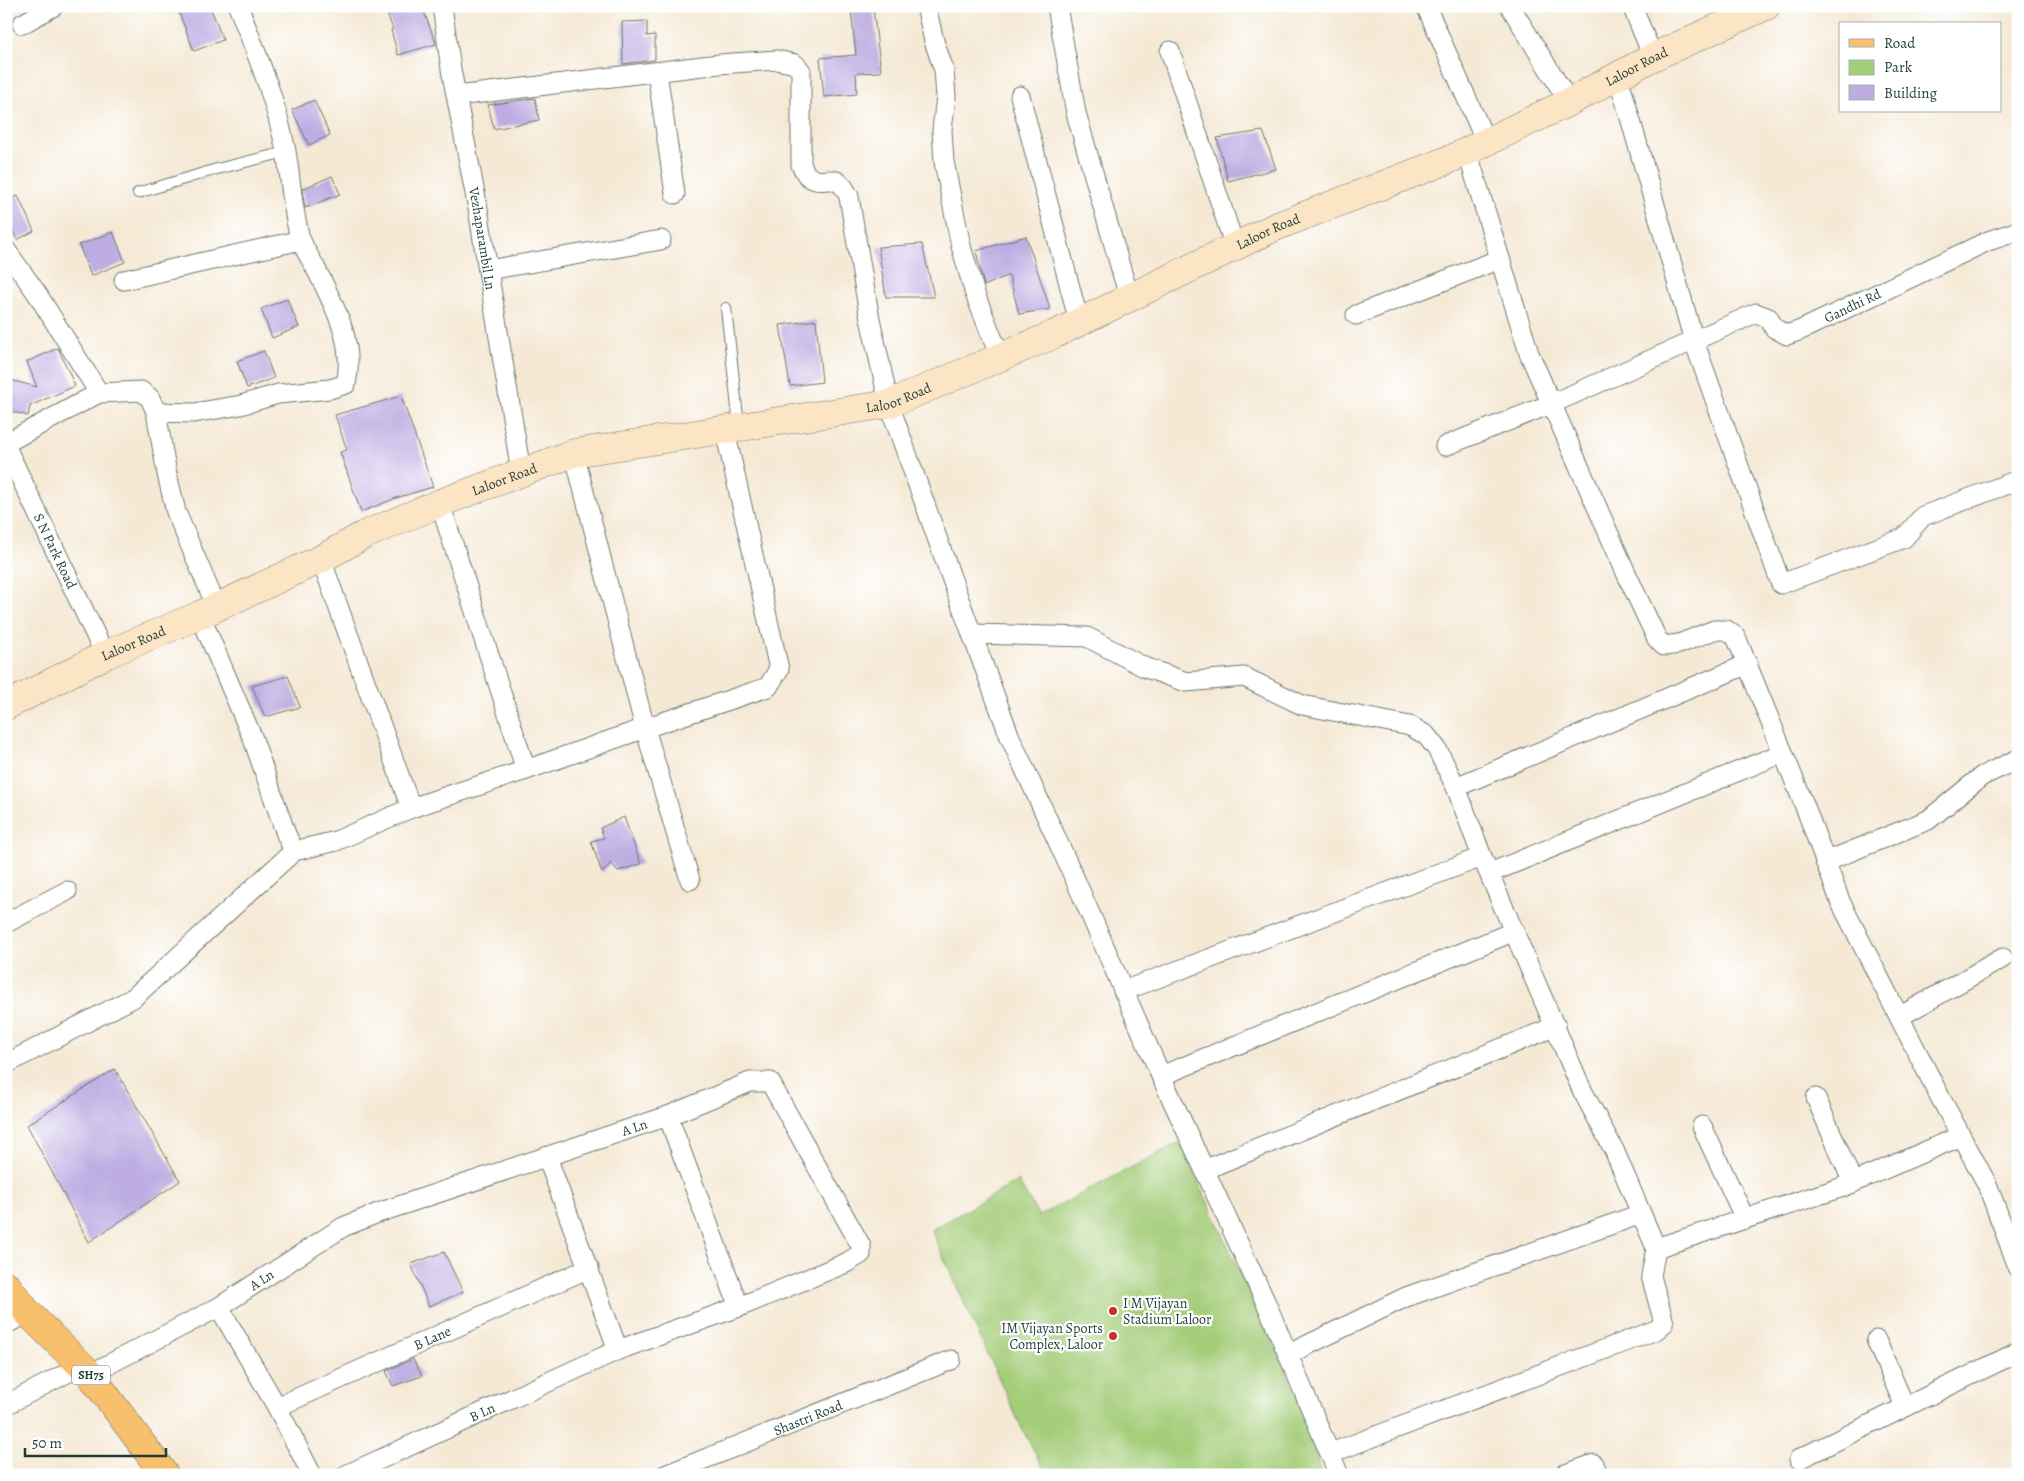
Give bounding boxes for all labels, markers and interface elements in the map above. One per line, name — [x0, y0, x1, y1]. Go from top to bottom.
legend — [1839, 22, 2002, 112]
text: Road — [1884, 33, 1916, 53]
street label: Laloor Road — [1602, 42, 1671, 91]
text: Park — [1884, 57, 1913, 77]
text: Building — [1884, 83, 1937, 103]
street label: Vezhaparambil Ln — [464, 185, 500, 291]
street label: Laloor Road — [1233, 209, 1303, 254]
street label: Gandhi Rd — [1821, 284, 1885, 328]
street label: Laloor Road — [864, 378, 935, 417]
street label: Laloor Road — [469, 458, 540, 500]
street label: S N Park Road — [29, 510, 81, 592]
street label: Laloor Road — [98, 621, 169, 666]
street label: A Ln — [618, 1115, 650, 1141]
street label: A Ln — [245, 1265, 278, 1295]
place label: I M Vijayan Stadium Laloor — [1123, 1294, 1212, 1329]
marker: I M Vijayan Stadium Laloor — [1107, 1305, 1119, 1317]
place label: IM Vijayan Sports Complex, Laloor — [1001, 1319, 1104, 1354]
street label: B Lane — [411, 1322, 454, 1355]
marker: IM Vijayan Sports Complex, Laloor — [1107, 1330, 1119, 1342]
road number: SH75 — [72, 1366, 110, 1384]
street label: Shastri Road — [771, 1395, 846, 1440]
street label: B Ln — [466, 1398, 498, 1427]
scale bar — [25, 1426, 166, 1458]
text: 50 m — [32, 1433, 62, 1453]

